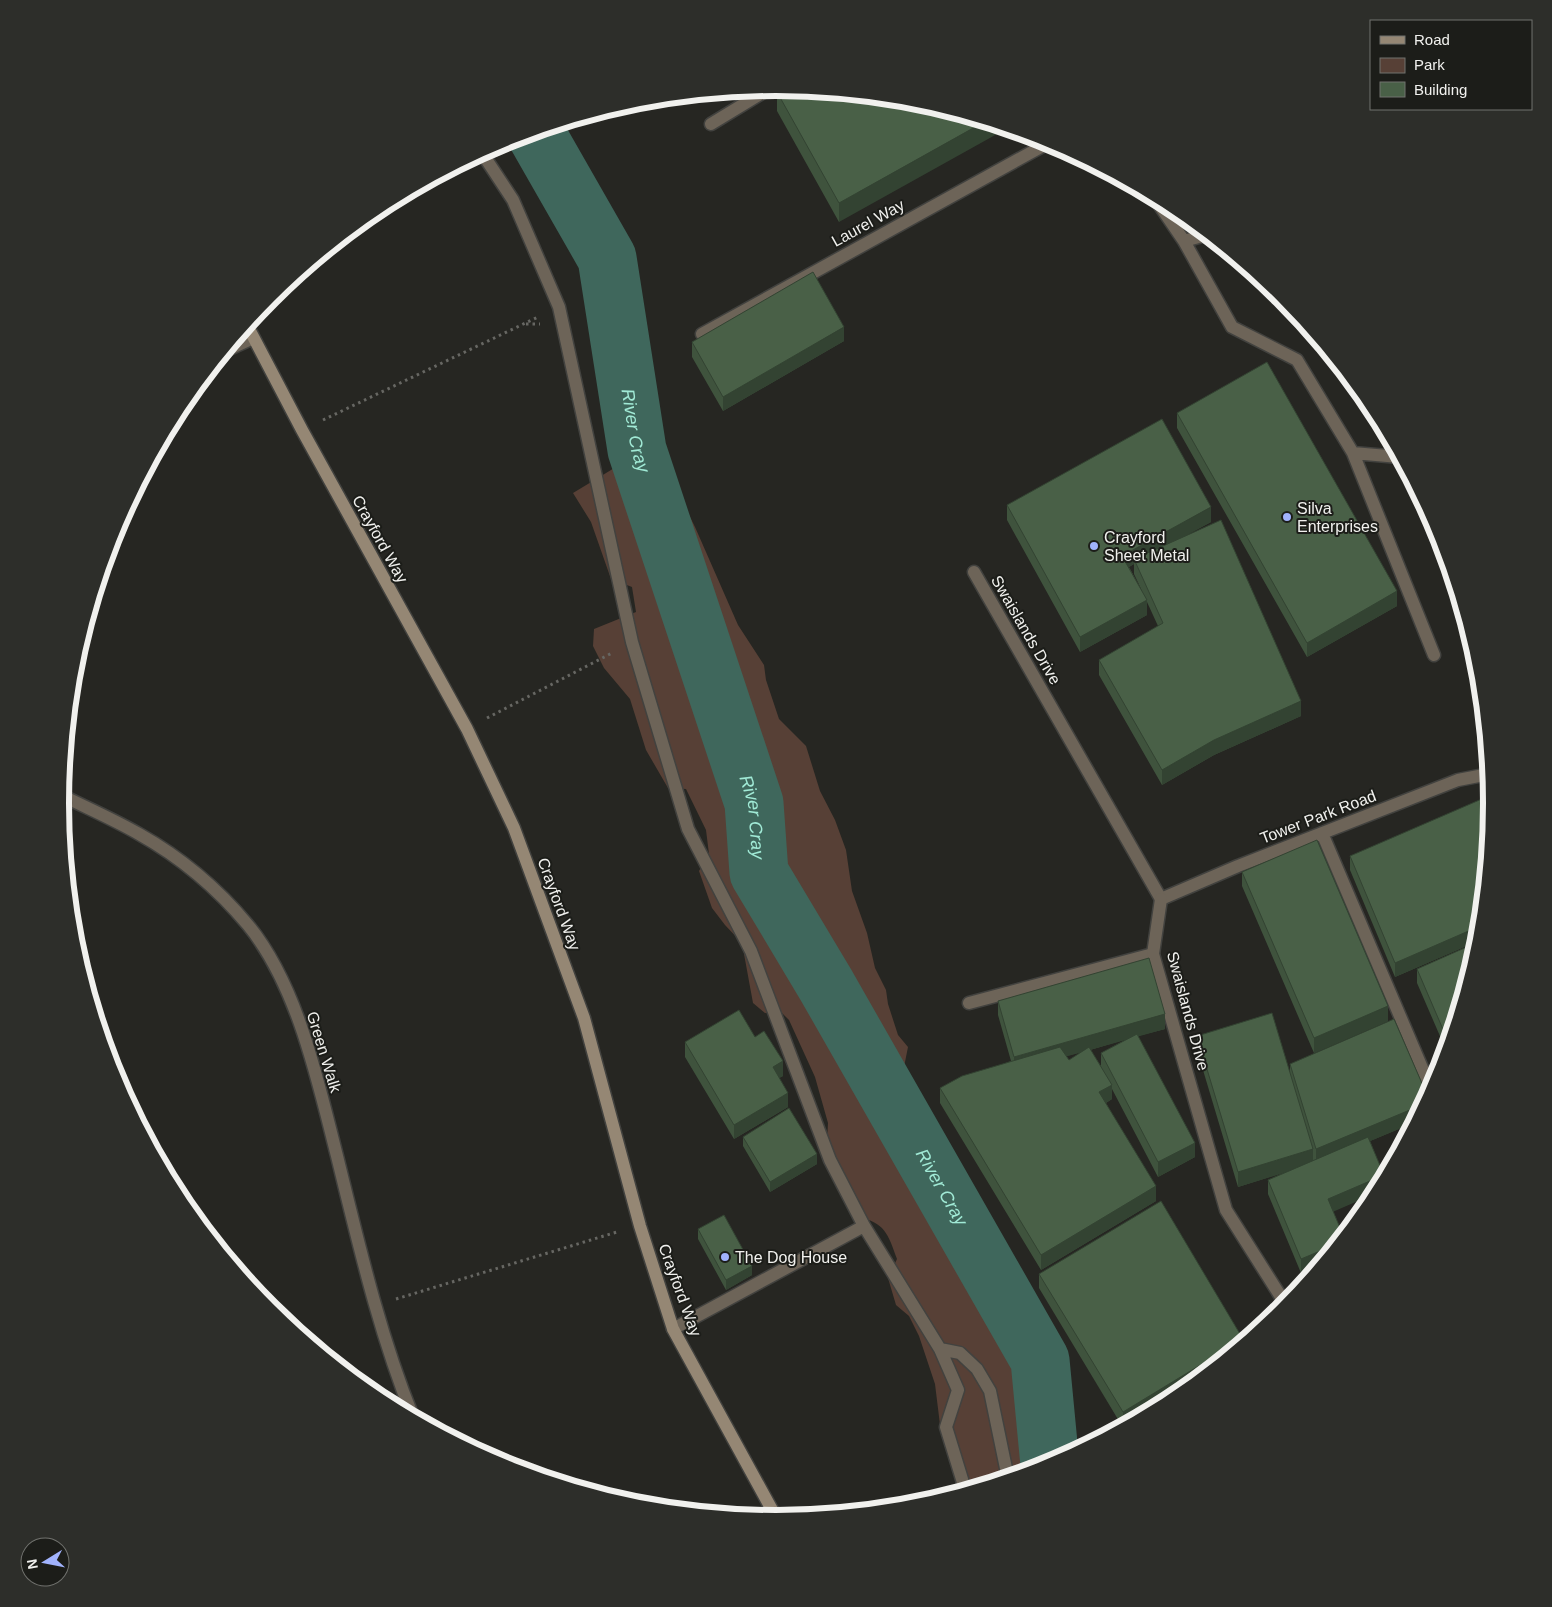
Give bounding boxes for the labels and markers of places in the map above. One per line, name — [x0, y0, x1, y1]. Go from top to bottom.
place label: Silva Enterprises — [1297, 500, 1378, 535]
marker: Silva Enterprises — [1281, 511, 1293, 523]
place label: Crayford Sheet Metal — [1104, 529, 1189, 564]
marker: Crayford Sheet Metal — [1088, 540, 1100, 552]
place label: The Dog House — [735, 1249, 847, 1266]
marker: The Dog House — [719, 1251, 731, 1263]

